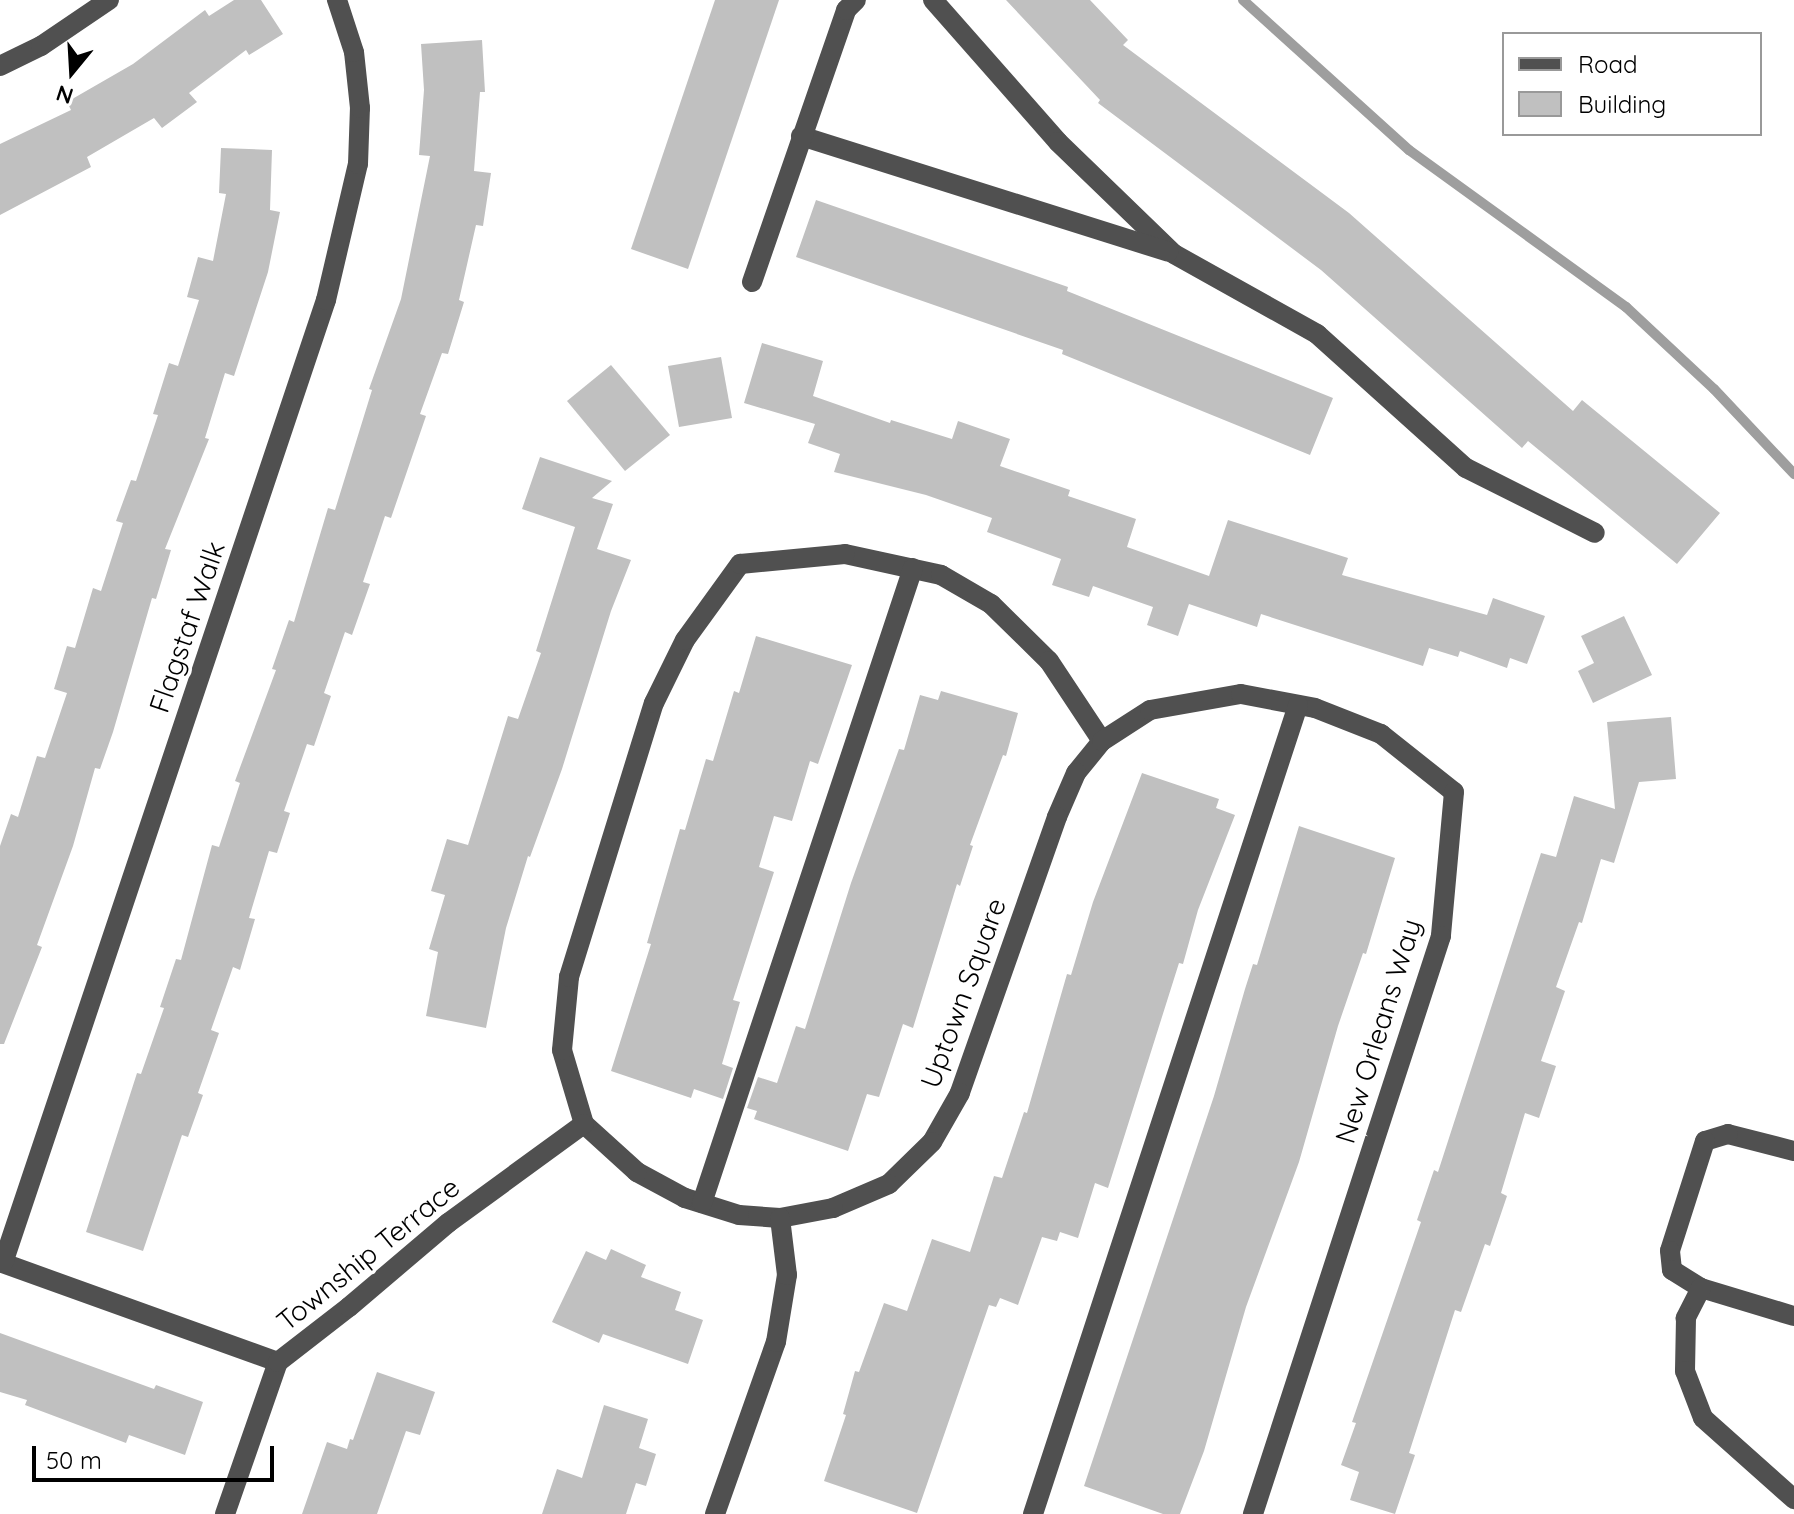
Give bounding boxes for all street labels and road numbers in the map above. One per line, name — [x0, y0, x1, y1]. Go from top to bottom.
street label: Flagstaf Walk — [142, 537, 232, 717]
street label: Uptown Square — [913, 893, 1013, 1093]
street label: New Orleans Way — [1328, 915, 1428, 1147]
street label: Township Terrace — [270, 1170, 466, 1338]

